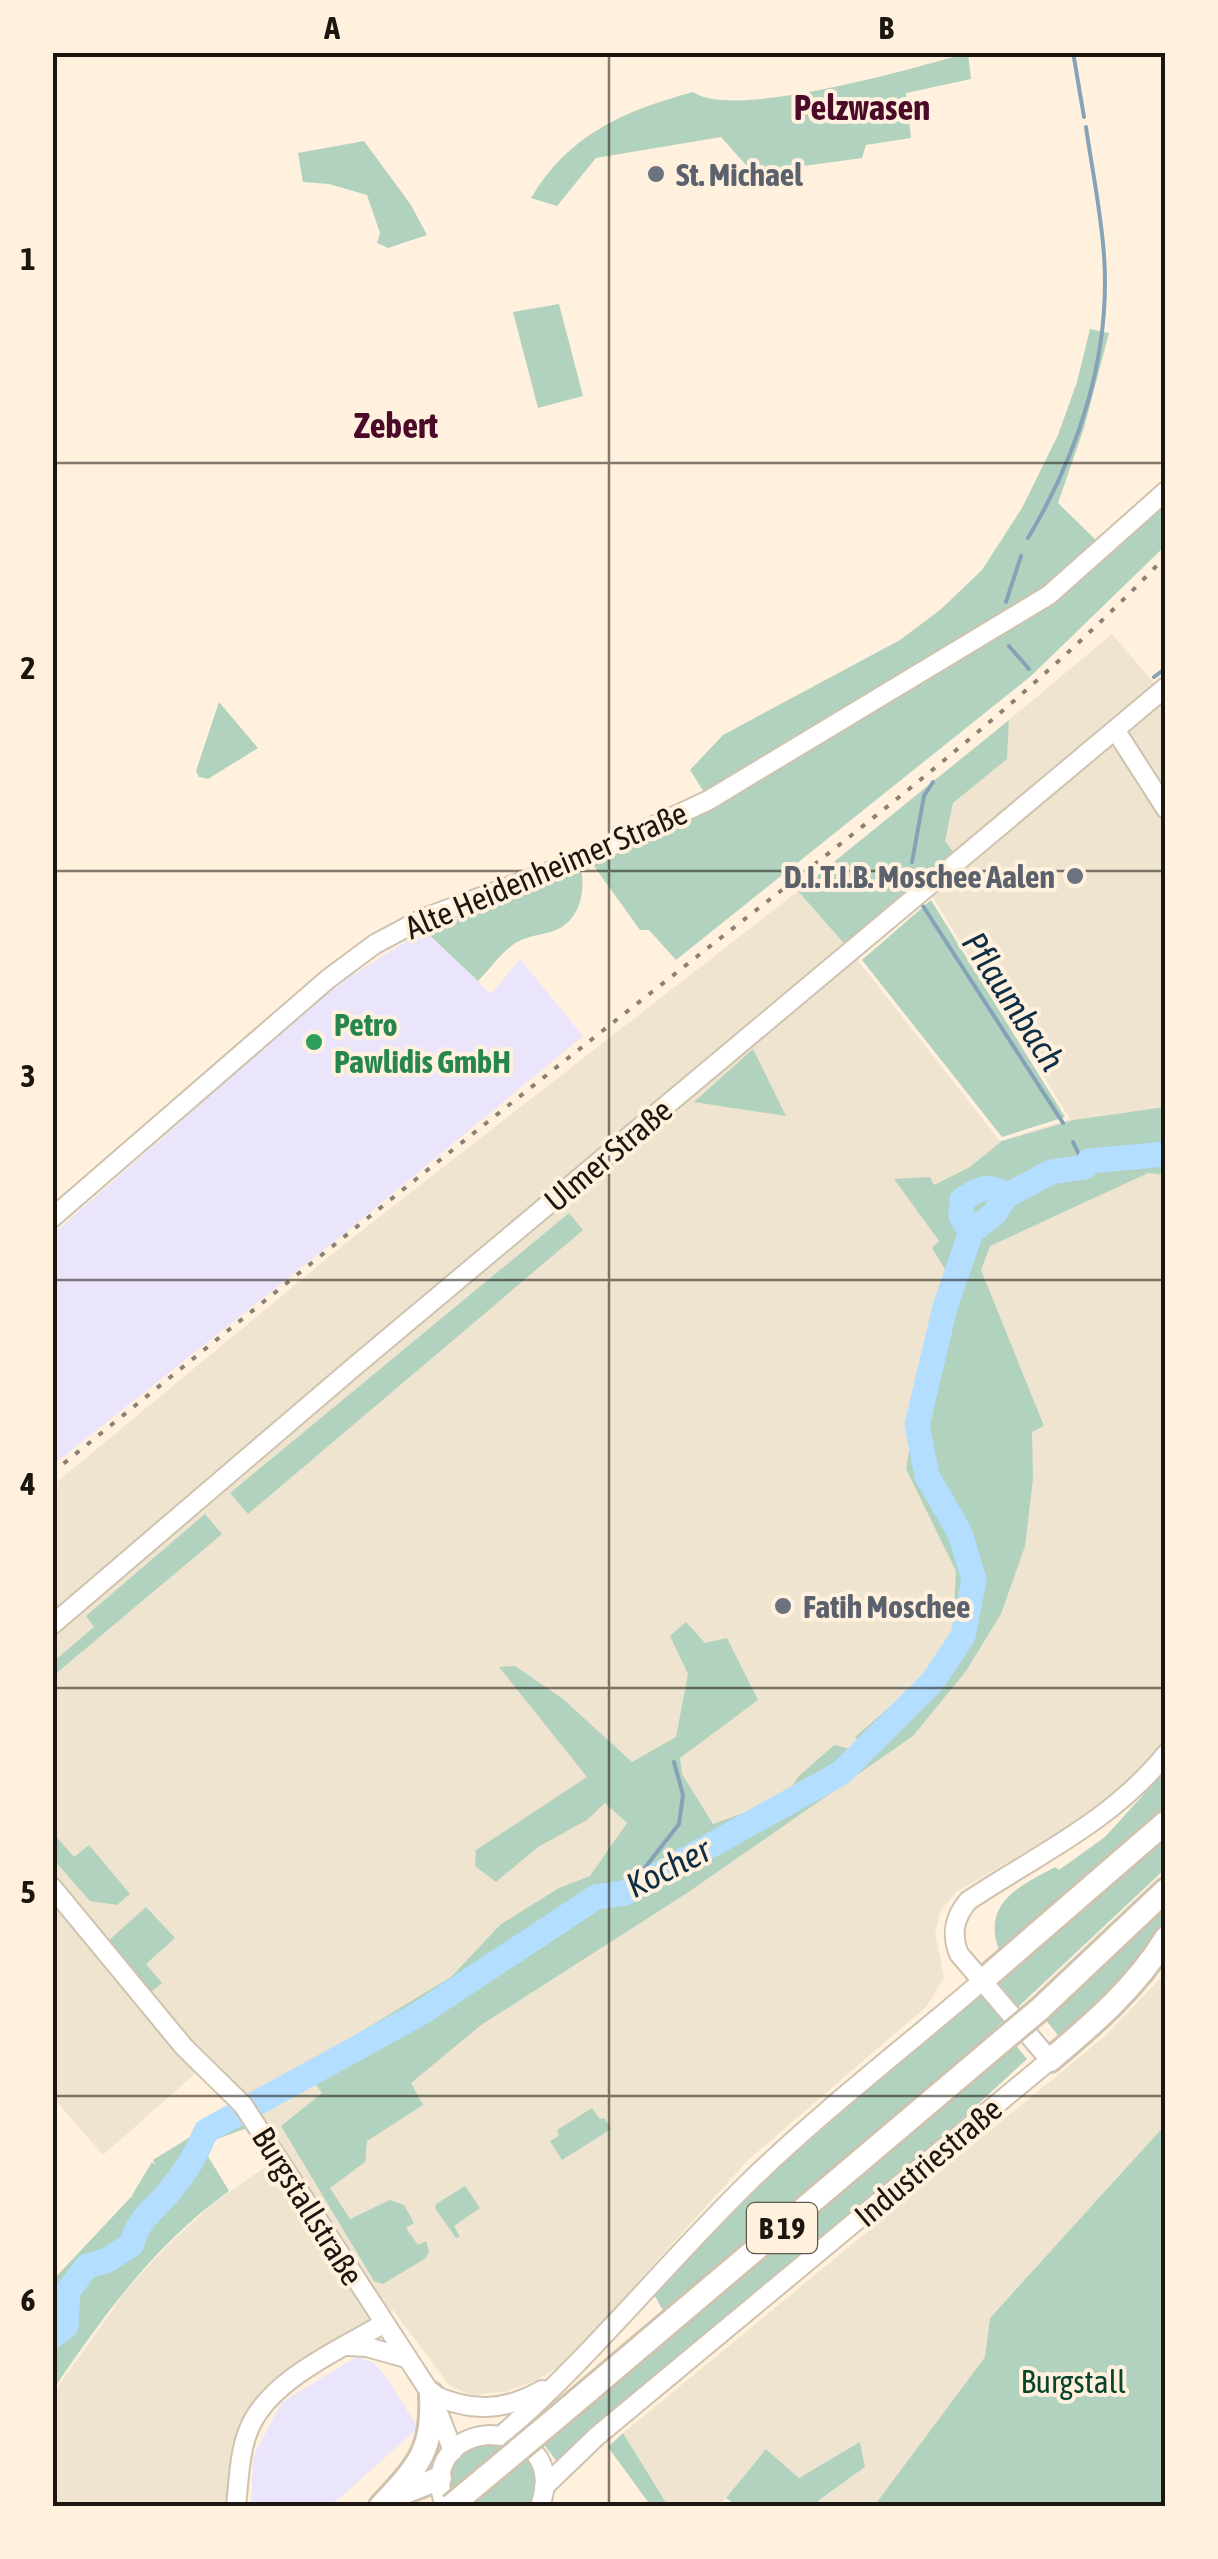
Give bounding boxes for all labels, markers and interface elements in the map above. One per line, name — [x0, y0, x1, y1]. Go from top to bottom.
text: A — [323, 9, 340, 46]
text: B — [878, 9, 894, 46]
district label: Pelzwasen — [794, 87, 930, 127]
place label: St. Michael — [676, 156, 803, 193]
marker: St. Michael — [645, 163, 667, 185]
text: 1 — [20, 240, 36, 277]
district label: Zebert — [354, 405, 438, 445]
text: 2 — [20, 649, 36, 686]
street label: Alte Heidenheimer Straße — [400, 794, 692, 946]
place label: D.I.T.I.B. Moschee Aalen — [784, 858, 1055, 895]
marker: D.I.T.I.B. Moschee Aalen — [1064, 865, 1086, 887]
water label: Pflaumbach — [955, 924, 1073, 1078]
place label: Petro Pawlidis GmbH — [334, 1006, 511, 1080]
marker: Petro Pawlidis GmbH — [303, 1031, 325, 1053]
text: 3 — [20, 1057, 36, 1094]
street label: Ulmer Straße — [537, 1091, 679, 1219]
text: 4 — [19, 1465, 36, 1502]
place label: Fatih Moschee — [803, 1588, 971, 1625]
marker: Fatih Moschee — [772, 1595, 794, 1617]
water label: Kocher — [619, 1828, 718, 1905]
text: 5 — [20, 1873, 36, 1910]
street label: Industriestraße — [847, 2090, 1009, 2234]
street label: Burgstallstraße — [245, 2120, 371, 2292]
road number: B 19 — [747, 2203, 817, 2253]
text: 6 — [20, 2281, 36, 2318]
park label: Burgstall — [1020, 2363, 1126, 2400]

